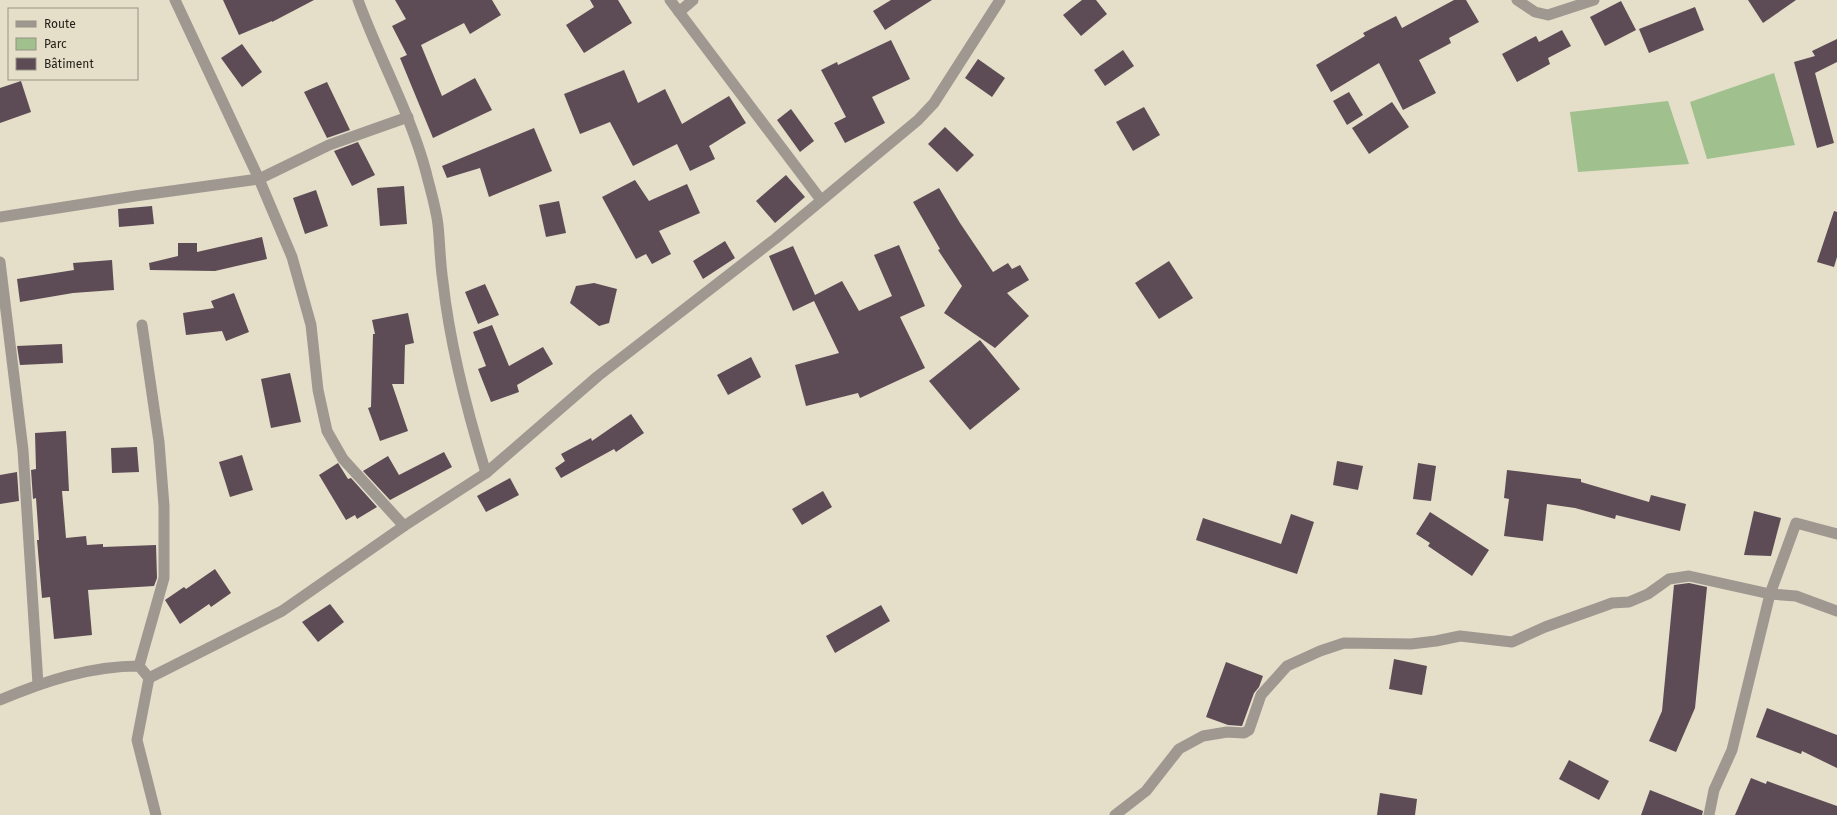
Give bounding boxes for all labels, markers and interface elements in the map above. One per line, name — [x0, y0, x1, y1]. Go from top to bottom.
legend — [8, 8, 138, 80]
text: Route — [44, 17, 76, 31]
text: Parc — [44, 37, 67, 51]
text: Bâtiment — [44, 57, 94, 71]

